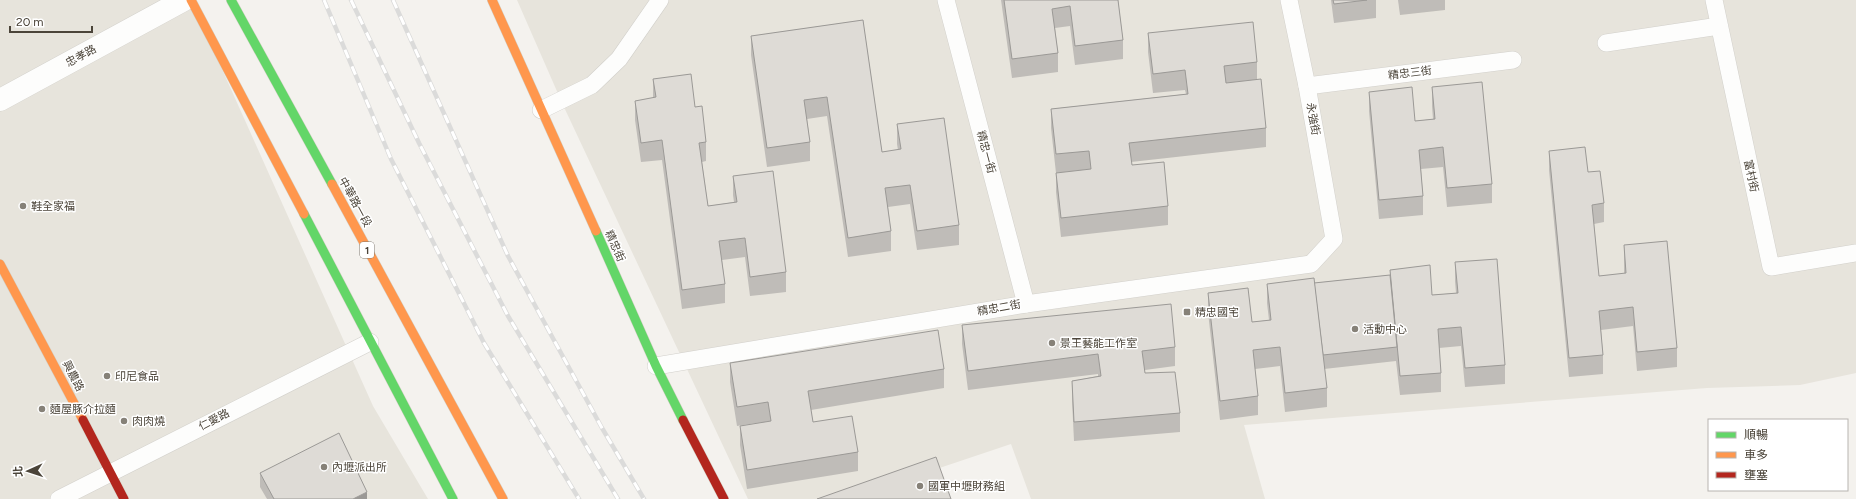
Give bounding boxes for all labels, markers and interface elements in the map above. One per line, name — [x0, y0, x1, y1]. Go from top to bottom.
scale bar — [10, 8, 92, 34]
text: 20 m — [16, 15, 44, 29]
street label: 忠孝路 — [63, 42, 99, 70]
street label: 精忠三街 — [1387, 64, 1433, 82]
street label: 永強街 — [1304, 102, 1322, 136]
street label: 精忠一街 — [974, 129, 998, 175]
street label: 富村街 — [1741, 159, 1761, 193]
street label: 中華路一段 — [336, 175, 374, 229]
place label: 鞋全家福 — [31, 200, 75, 213]
marker: 鞋全家福 — [18, 201, 28, 211]
street label: 精忠街 — [602, 228, 628, 264]
road number: 1 — [360, 242, 374, 258]
street label: 精忠二街 — [976, 298, 1022, 318]
place label: 精忠國宅 — [1195, 306, 1239, 319]
marker: 精忠國宅 — [1182, 307, 1192, 317]
place label: 活動中心 — [1363, 323, 1407, 336]
marker: 活動中心 — [1350, 324, 1360, 334]
place label: 景王藝能工作室 — [1060, 337, 1137, 350]
marker: 景王藝能工作室 — [1047, 338, 1057, 348]
street label: 興農路 — [60, 358, 86, 394]
place label: 印尼食品 — [115, 370, 159, 383]
marker: 印尼食品 — [102, 371, 112, 381]
place label: 麵屋豚介拉麵 — [50, 403, 116, 416]
marker: 麵屋豚介拉麵 — [37, 404, 47, 414]
street label: 仁愛路 — [196, 407, 232, 433]
place label: 肉肉燒 — [132, 415, 165, 428]
marker: 肉肉燒 — [119, 416, 129, 426]
legend — [1708, 419, 1848, 491]
text: 順暢 — [1744, 428, 1768, 442]
text: 車多 — [1744, 448, 1768, 462]
north arrow — [8, 451, 48, 491]
place label: 內壢派出所 — [332, 461, 387, 474]
marker: 內壢派出所 — [319, 462, 329, 472]
text: 北 — [12, 466, 25, 477]
text: 壅塞 — [1744, 468, 1768, 482]
place label: 國軍中壢財務組 — [928, 480, 1005, 493]
marker: 國軍中壢財務組 — [915, 481, 925, 491]

